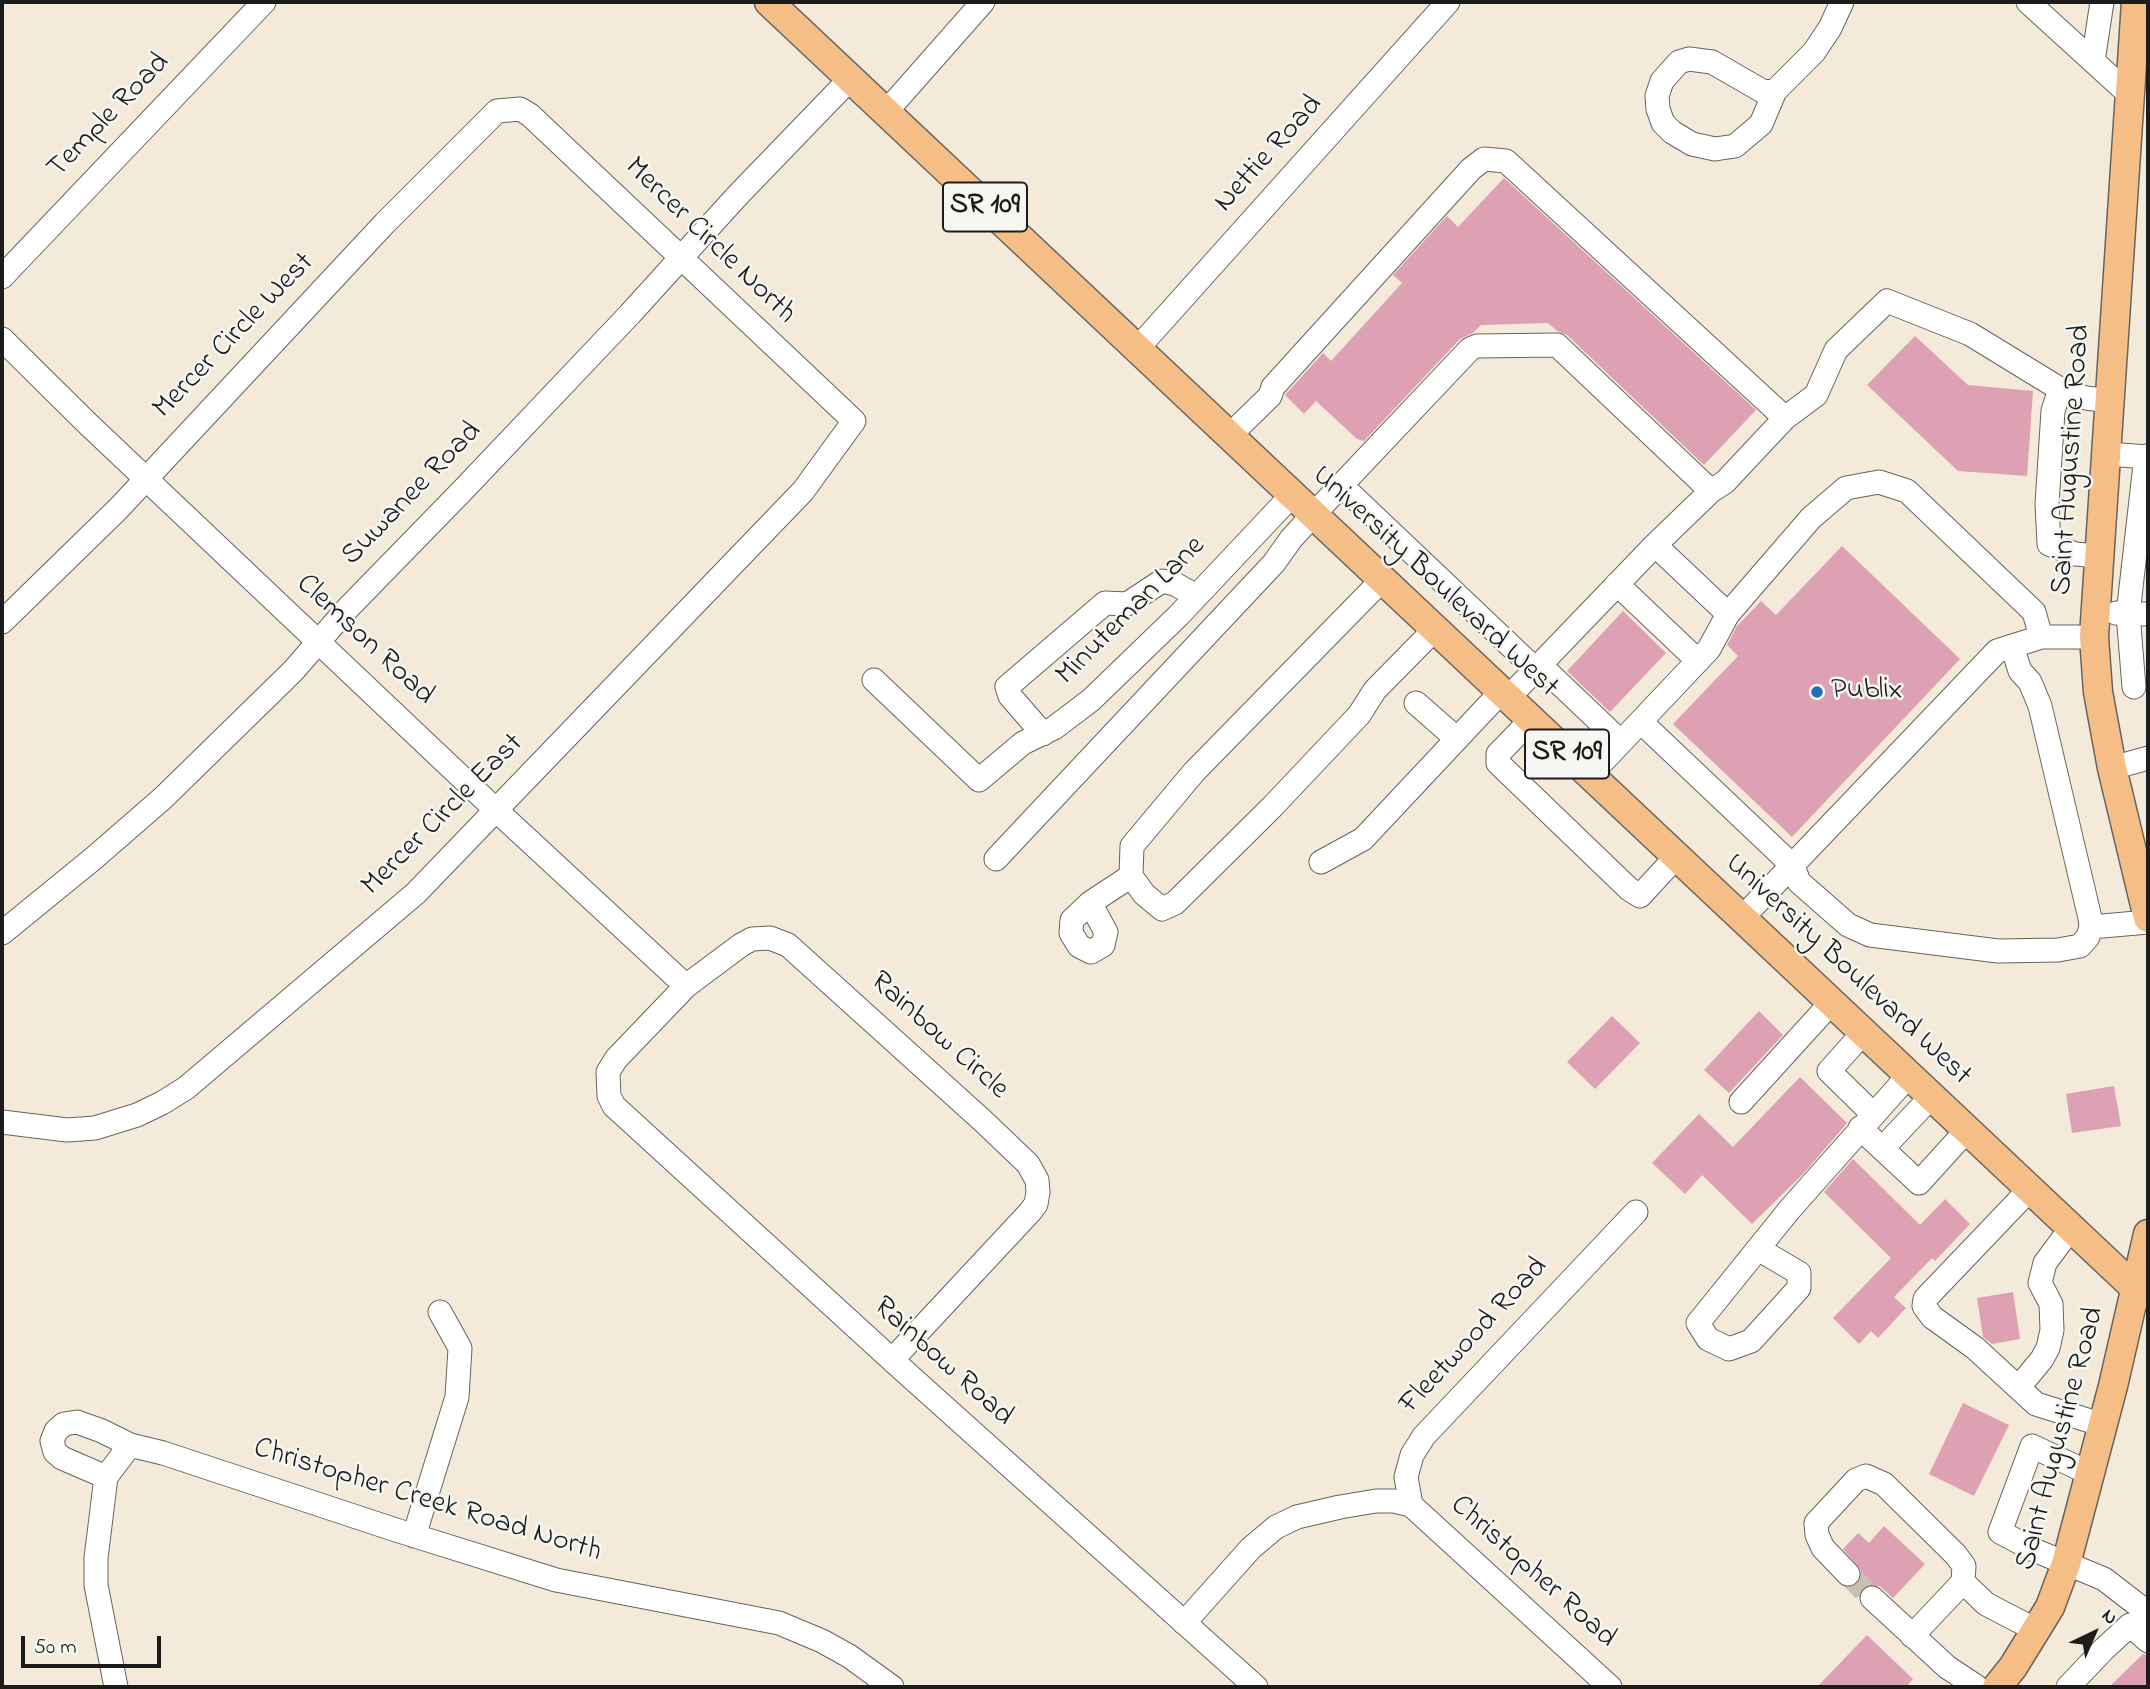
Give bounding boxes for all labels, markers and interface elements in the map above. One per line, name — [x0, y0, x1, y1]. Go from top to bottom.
street label: Temple Road — [41, 47, 179, 187]
street label: Nettie Road — [1208, 89, 1332, 221]
street label: Mercer Circle North — [616, 151, 802, 333]
road number: SR 109 — [943, 182, 1027, 232]
street label: Mercer Circle West — [147, 246, 323, 428]
street label: Saint Augustine Road — [2046, 324, 2100, 596]
street label: Suwanee Road — [335, 415, 491, 575]
street label: University Boulevard West — [1303, 459, 1565, 707]
street label: Minuteman Lane — [1050, 530, 1214, 694]
street label: Clemson Road — [287, 568, 441, 714]
place label: Publix — [1831, 674, 1902, 710]
marker: Publix — [1809, 684, 1825, 700]
street label: Mercer Circle East — [355, 727, 533, 905]
road number: SR 109 — [1525, 730, 1609, 778]
street label: University Boulevard West — [1716, 847, 1978, 1095]
street label: Rainbow Circle — [861, 965, 1015, 1109]
street label: Fleetwood Road — [1393, 1251, 1557, 1423]
street label: Rainbow Road — [864, 1290, 1020, 1436]
street label: Saint Augustine Road — [2010, 1303, 2114, 1575]
street label: Christopher Creek Road North — [249, 1432, 605, 1572]
street label: Christopher Road — [1441, 1489, 1623, 1657]
north arrow — [2059, 1598, 2129, 1668]
text: N — [2095, 1603, 2123, 1632]
scale bar — [24, 1622, 164, 1666]
text: 50 m — [34, 1633, 77, 1663]

